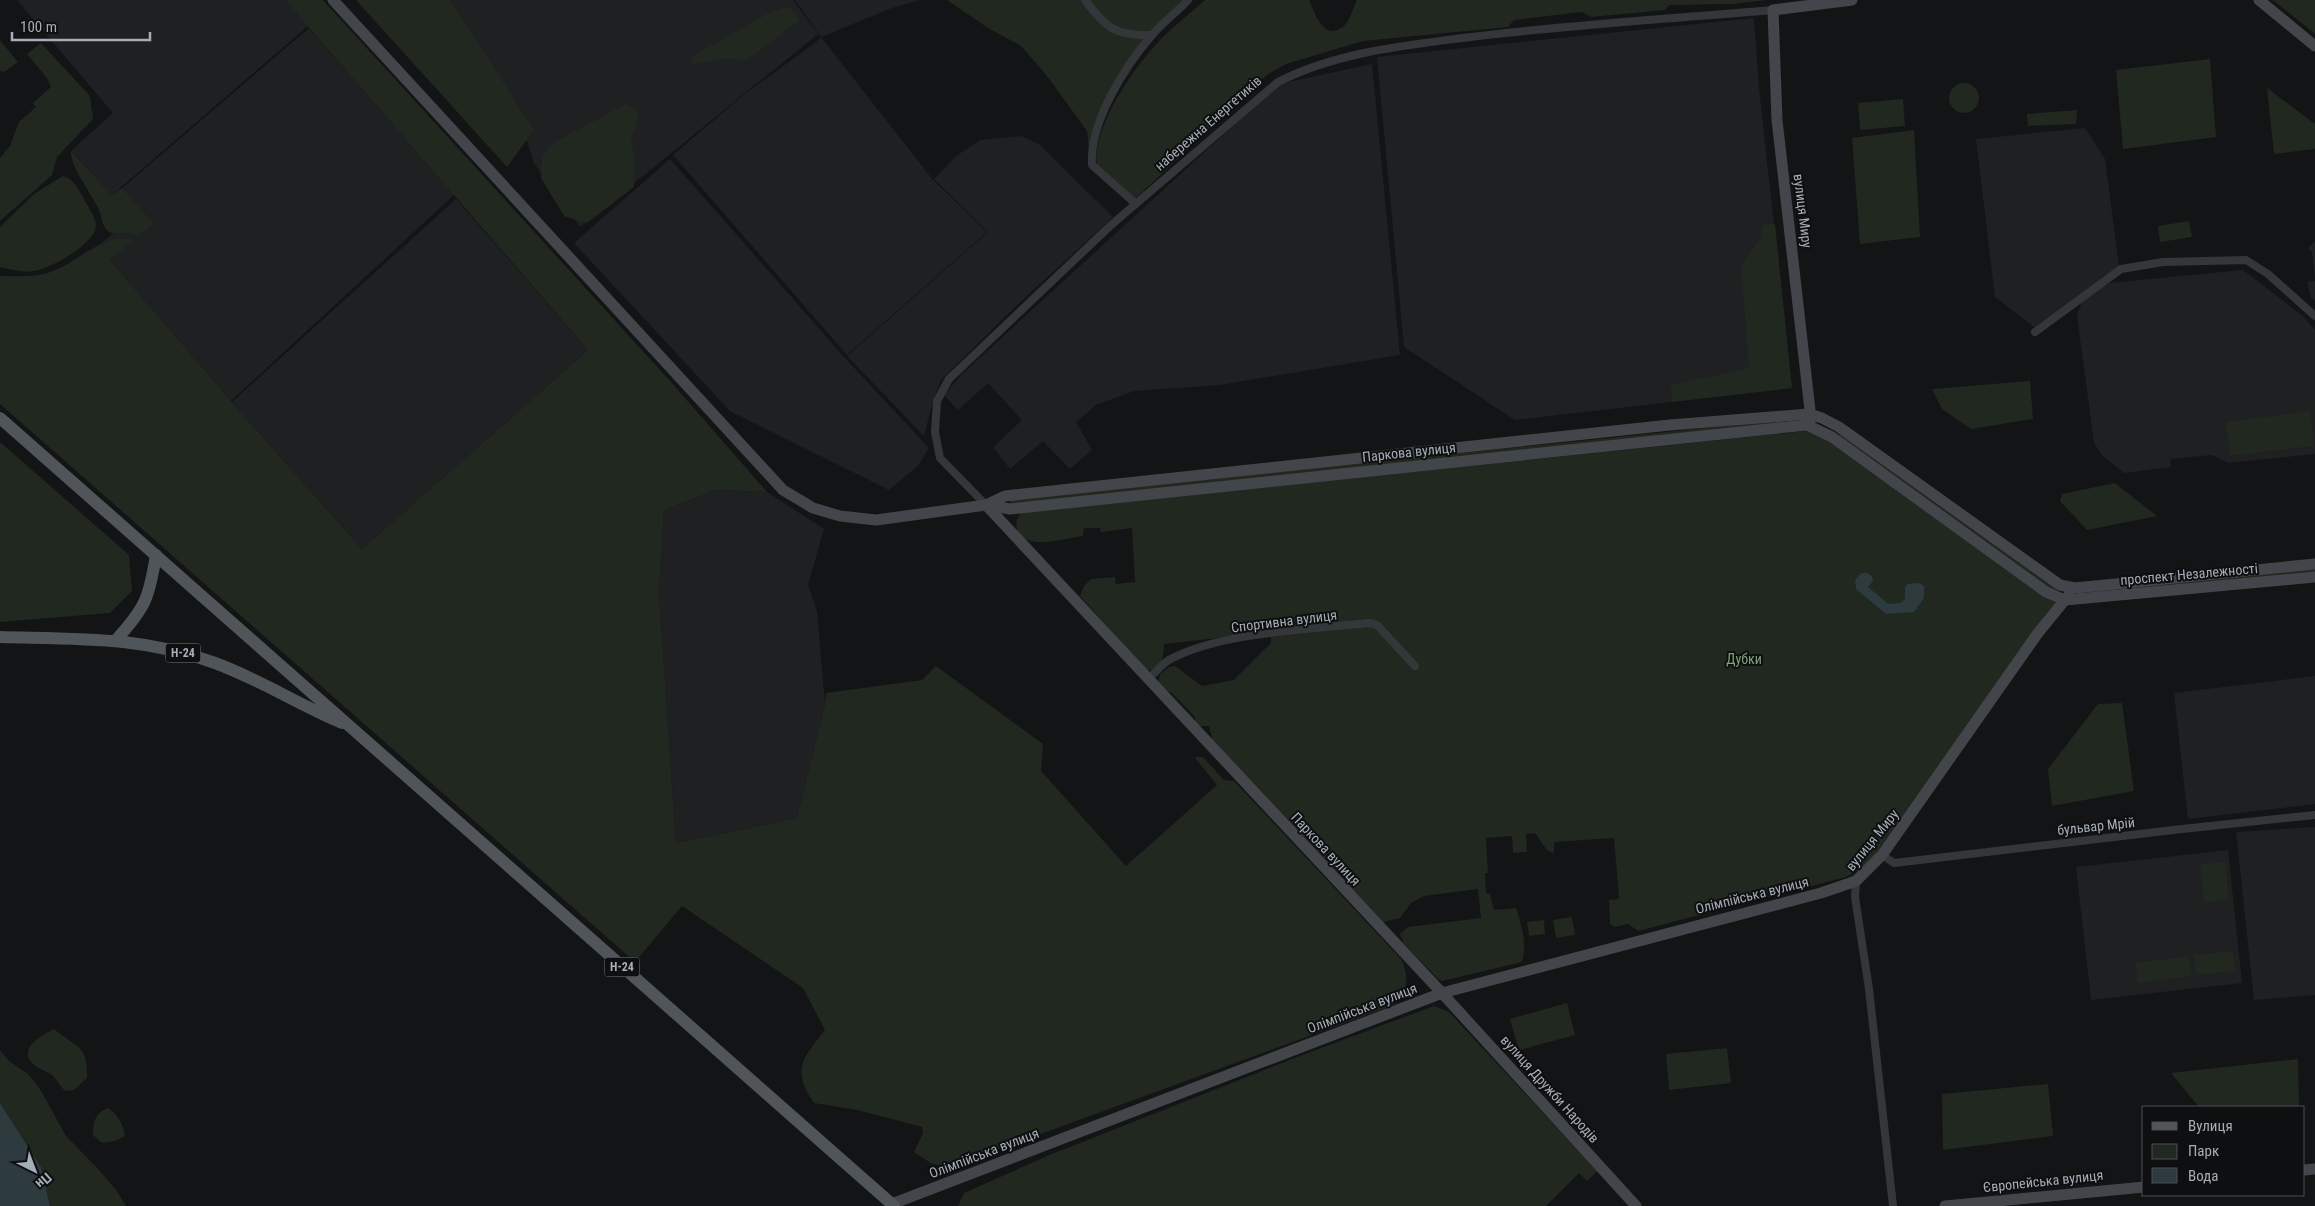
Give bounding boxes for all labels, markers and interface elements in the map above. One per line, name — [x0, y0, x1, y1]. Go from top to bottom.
scale bar — [12, 10, 150, 42]
text: 100 m — [20, 18, 57, 36]
street label: набережна Енергетиків — [1151, 72, 1265, 174]
street label: вулиця Миру — [1791, 173, 1816, 249]
street label: Паркова вулиця — [1361, 439, 1457, 465]
street label: проспект Незалежності — [2120, 560, 2258, 588]
street label: Спортивна вулиця — [1230, 607, 1338, 635]
road number: Н-24 — [166, 644, 200, 662]
park label: Дубки — [1726, 651, 1762, 667]
street label: вулиця Миру — [1842, 806, 1902, 874]
street label: Паркова вулиця — [1288, 809, 1364, 889]
street label: бульвар Мрій — [2056, 814, 2136, 838]
street label: Олімпійська вулиця — [1694, 873, 1810, 917]
road number: Н-24 — [604, 958, 640, 976]
street label: Олімпійська вулиця — [1305, 980, 1419, 1036]
street label: вулиця Дружби Народів — [1498, 1032, 1602, 1146]
legend — [2142, 1106, 2305, 1196]
text: Вулиця — [2188, 1117, 2233, 1135]
street label: Олімпійська вулиця — [927, 1125, 1041, 1181]
text: Парк — [2188, 1142, 2219, 1160]
north arrow — [10, 1146, 60, 1196]
street label: Європейська вулиця — [1982, 1167, 2104, 1195]
text: Вода — [2188, 1167, 2218, 1185]
text: Пн — [33, 1169, 55, 1192]

